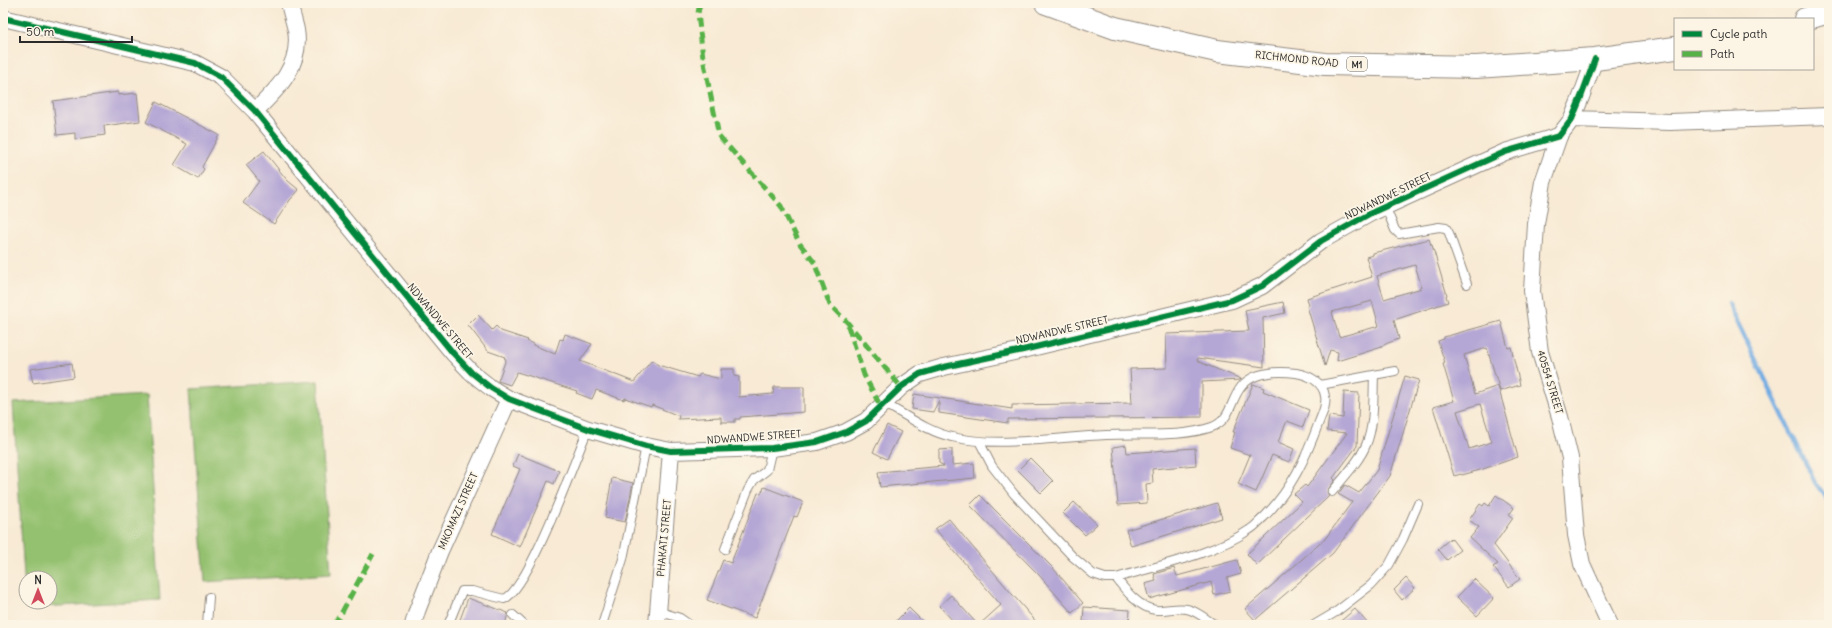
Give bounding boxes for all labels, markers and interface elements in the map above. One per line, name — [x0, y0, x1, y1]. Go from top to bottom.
scale bar — [20, 18, 132, 44]
legend — [1674, 18, 1814, 70]
text: 50 m — [26, 24, 55, 39]
text: Cycle path — [1710, 26, 1767, 41]
text: Path — [1710, 46, 1735, 61]
street label: RICHMOND ROAD — [1255, 48, 1339, 70]
road number: M1 — [1347, 57, 1367, 71]
street label: NDWANDWE STREET — [1343, 169, 1433, 223]
street label: NDWANDWE STREET — [405, 281, 475, 361]
street label: NDWANDWE STREET — [1014, 313, 1110, 347]
street label: 40554 STREET — [1534, 348, 1566, 416]
street label: NDWANDWE STREET — [706, 427, 802, 447]
street label: MKOMAZI STREET — [435, 471, 481, 551]
street label: PHAKATI STREET — [654, 499, 674, 577]
north arrow — [18, 570, 58, 610]
text: N — [34, 573, 42, 587]

